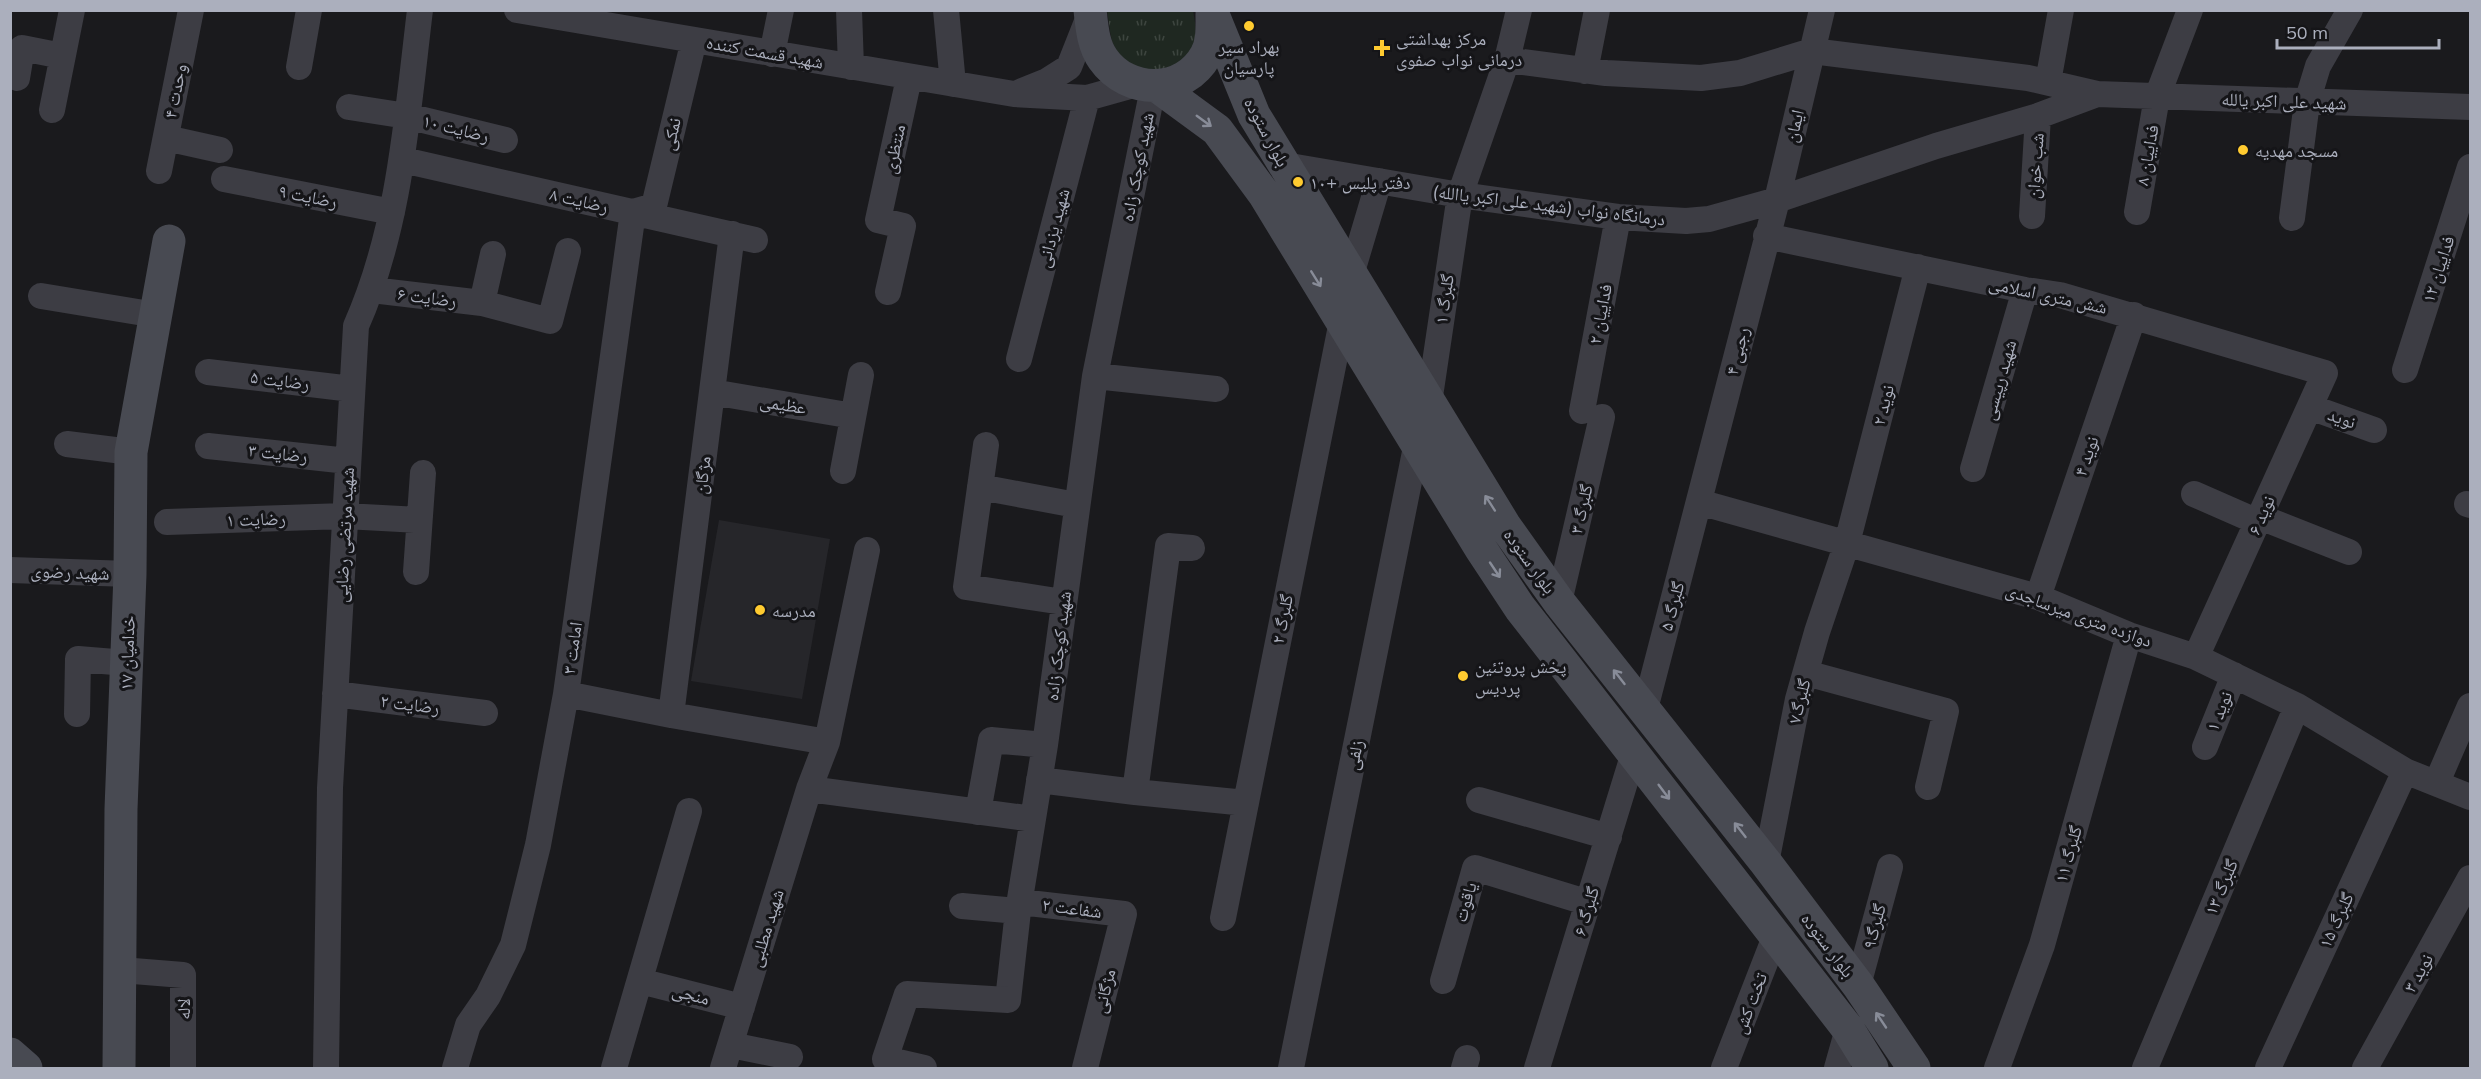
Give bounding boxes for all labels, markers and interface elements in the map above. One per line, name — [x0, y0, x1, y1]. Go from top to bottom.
scale bar — [2277, 12, 2439, 50]
marker: بهراد سیر پارسیان — [1242, 19, 1256, 33]
text: 50 m — [2286, 21, 2328, 44]
place label: مرکز بهداشتی درمانی نواب صفوی — [1396, 27, 1522, 71]
street label: شهید قسمت کننده — [705, 30, 825, 74]
place label: بهراد سیر پارسیان — [1217, 35, 1280, 79]
marker: مرکز بهداشتی درمانی نواب صفوی — [1373, 39, 1391, 57]
street label: وحدت ۴ — [158, 62, 192, 120]
street label: شهید علی اکبر یالله — [2221, 87, 2347, 115]
street label: بلوار ستوده — [1239, 93, 1295, 171]
street label: ایمان — [1779, 107, 1809, 145]
street label: رضایت ۱۰ — [421, 109, 492, 147]
street label: شهید کوچک زاده — [1115, 111, 1159, 223]
one-way arrow — [1196, 114, 1212, 127]
street label: نمکی — [656, 115, 686, 153]
street label: منتظری — [878, 122, 910, 176]
street label: فداییان ۸ — [2130, 123, 2164, 187]
street label: شب خوان — [2021, 132, 2049, 200]
place label: مسجد مهدیه — [2255, 139, 2338, 162]
marker: مسجد مهدیه — [2236, 143, 2250, 157]
place label: دفتر پلیس +۱۰ — [1310, 171, 1411, 194]
marker: دفتر پلیس +۱۰ — [1291, 175, 1305, 189]
street label: رضایت ۹ — [277, 179, 339, 213]
street label: درمانگاه نواب (شهید علی اکبر یاالله) — [1431, 179, 1667, 231]
street label: رضایت ۸ — [548, 182, 611, 218]
street label: شهید یزدانی — [1031, 186, 1075, 270]
street label: فداییان ۱۲ — [2416, 233, 2460, 305]
one-way arrow — [1311, 270, 1323, 287]
street label: شش متری اسلامی — [1987, 271, 2109, 319]
street label: گلبرگ ۱ — [1429, 272, 1459, 325]
street label: رضایت ۶ — [396, 282, 458, 312]
street label: فداییان ۲ — [1583, 282, 1617, 346]
street label: رجبی ۴ — [1720, 324, 1754, 377]
street label: شهید رپیسی — [1977, 337, 2022, 423]
street label: رضایت ۵ — [249, 365, 311, 395]
street label: نوید ۲ — [1867, 382, 1899, 428]
street label: عظیمی — [758, 389, 808, 419]
street label: نوید — [2325, 402, 2359, 434]
street label: نوید ۴ — [2068, 433, 2104, 479]
street label: رضایت ۳ — [247, 438, 309, 468]
street label: مژگان — [688, 455, 716, 495]
street label: شهید مرتضی رضایی — [329, 467, 359, 603]
street label: گلبرگ ۳ — [1564, 481, 1598, 536]
street label: نوید ۶ — [2242, 492, 2280, 538]
one-way arrow — [1484, 495, 1496, 512]
street label: رضایت ۱ — [226, 506, 286, 532]
street label: بلوار ستوده — [1499, 524, 1561, 598]
street label: شهید رضوی — [30, 559, 110, 585]
one-way arrow — [1489, 562, 1501, 578]
street label: گلبرگ ۵ — [1654, 578, 1690, 633]
street label: دوازده متری میرساجدی — [2003, 578, 2155, 652]
street label: شهید کوچک زاده — [1040, 590, 1076, 702]
street label: گلبرگ ۲ — [1266, 592, 1298, 646]
place label: مدرسه — [772, 599, 816, 622]
marker: مدرسه — [753, 603, 767, 617]
street label: خدامیان ۱۷ — [114, 615, 140, 691]
street label: امامت ۳ — [557, 620, 587, 676]
place label: پخش پروتئین پردیس — [1475, 655, 1566, 699]
marker: پخش پروتئین پردیس — [1456, 669, 1470, 683]
one-way arrow — [1612, 669, 1625, 685]
street label: گلبرگ۷ — [1782, 676, 1816, 726]
street label: نوید ۱ — [2201, 688, 2237, 734]
street label: رضایت ۲ — [379, 689, 441, 719]
street label: زلفی — [1340, 738, 1368, 772]
one-way arrow — [1658, 784, 1671, 800]
one-way arrow — [1733, 822, 1746, 838]
street label: گلبرگ ۱۱ — [2049, 822, 2087, 885]
street label: گلبرگ ۱۳ — [2199, 855, 2243, 918]
street label: یاقوت — [1448, 879, 1482, 925]
street label: گلبرگ ۶ — [1568, 883, 1604, 938]
street label: شهید مطلبی — [743, 886, 789, 970]
street label: گلبرگ ۱۵ — [2313, 888, 2359, 951]
street label: شفاعت ۲ — [1041, 893, 1103, 923]
street label: گلبرگ۹ — [1857, 901, 1891, 951]
street label: بلوار ستوده — [1796, 908, 1860, 982]
street label: نوید ۳ — [2398, 950, 2438, 996]
street label: مژگانی — [1087, 966, 1121, 1016]
street label: تخت کش — [1728, 969, 1772, 1037]
street label: منجی — [670, 978, 712, 1010]
street label: لاله — [172, 998, 195, 1020]
one-way arrow — [1875, 1011, 1888, 1028]

